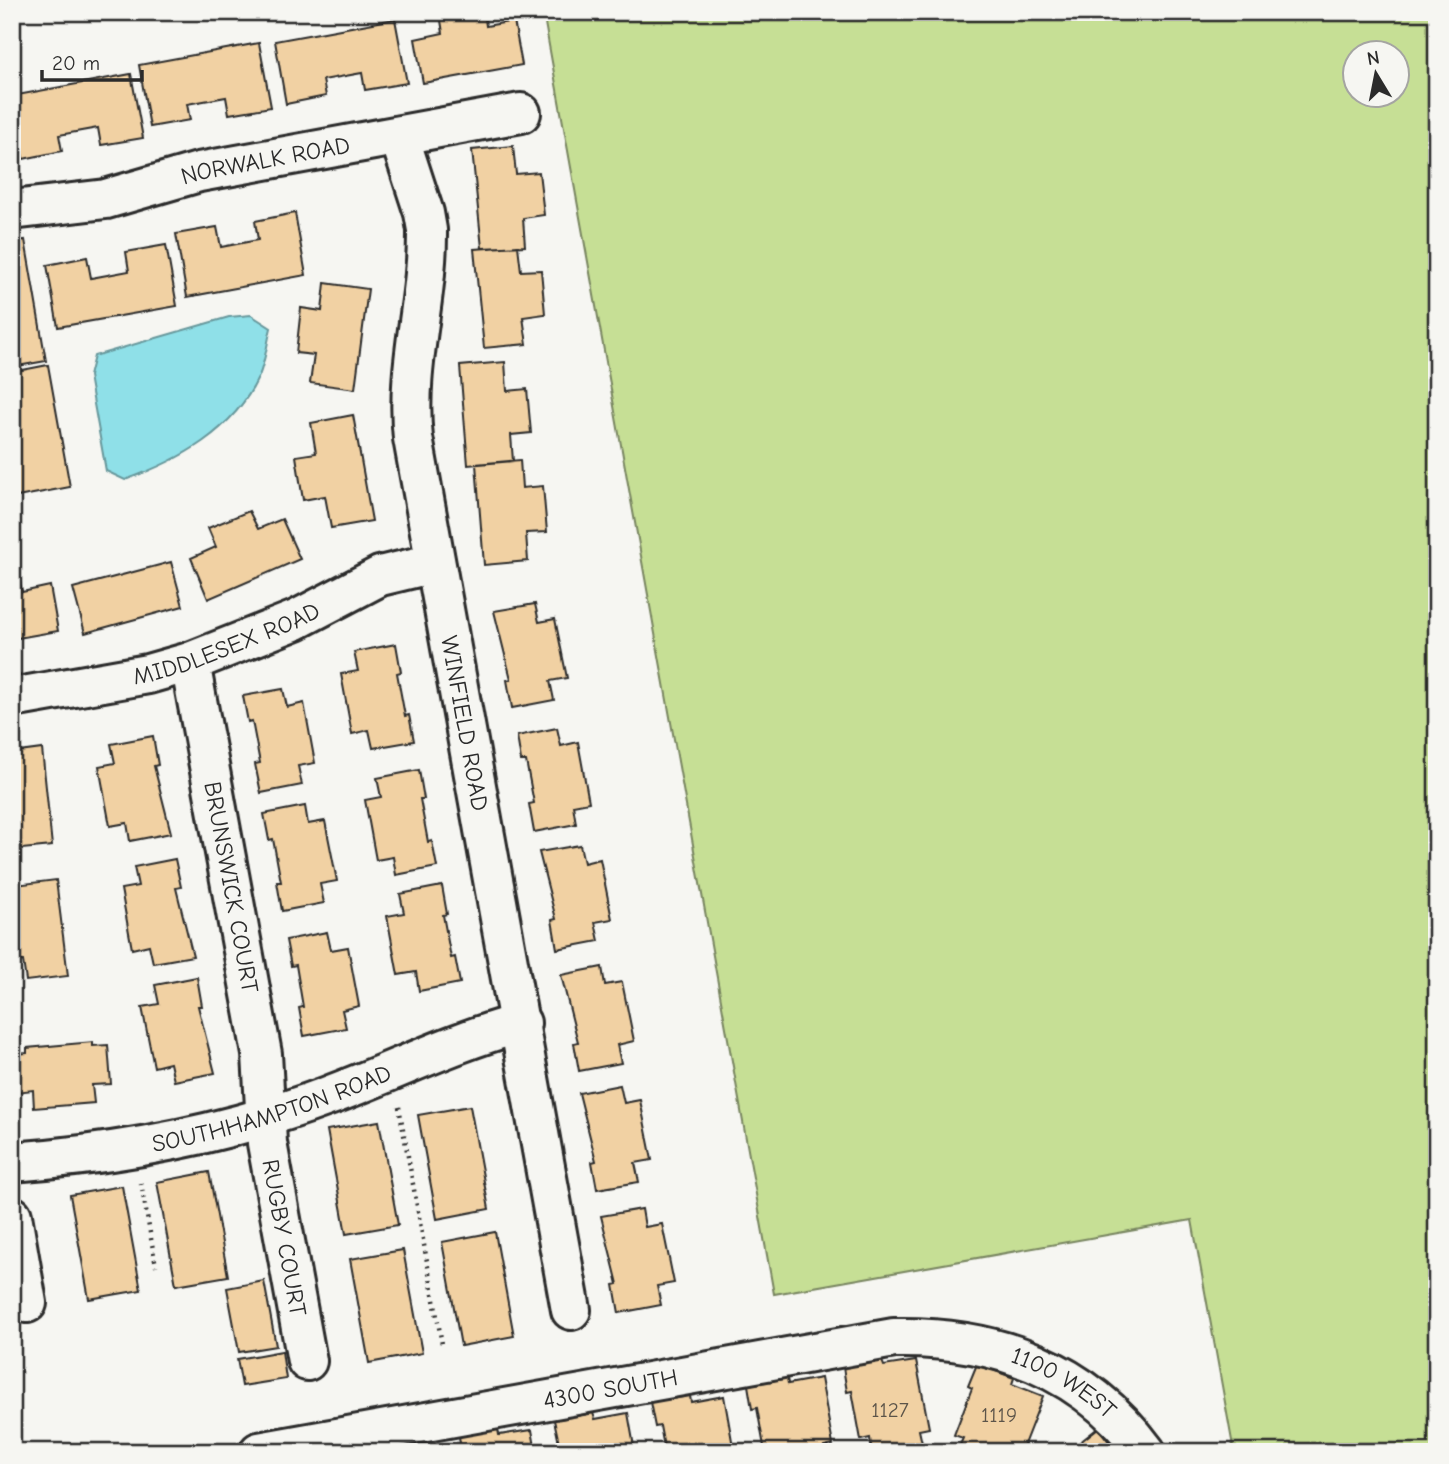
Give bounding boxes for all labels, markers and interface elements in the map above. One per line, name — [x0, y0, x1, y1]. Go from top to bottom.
scale bar — [42, 38, 142, 82]
north arrow — [1340, 38, 1410, 108]
text: N — [1365, 46, 1381, 70]
text: 20 m — [52, 51, 100, 75]
street label: NORWALK ROAD — [178, 131, 352, 191]
street label: MIDDLESEX ROAD — [131, 596, 324, 690]
street label: WINFIELD ROAD — [435, 633, 494, 813]
street label: BRUNSWICK COURT — [198, 779, 265, 996]
street label: SOUTHHAMPTON ROAD — [150, 1058, 395, 1158]
street label: RUGBY COURT — [256, 1157, 313, 1319]
street label: 1100 WEST — [1008, 1341, 1122, 1425]
street label: 4300 SOUTH — [541, 1363, 680, 1415]
house number: 1127 — [871, 1398, 909, 1422]
house number: 1119 — [981, 1403, 1017, 1427]

